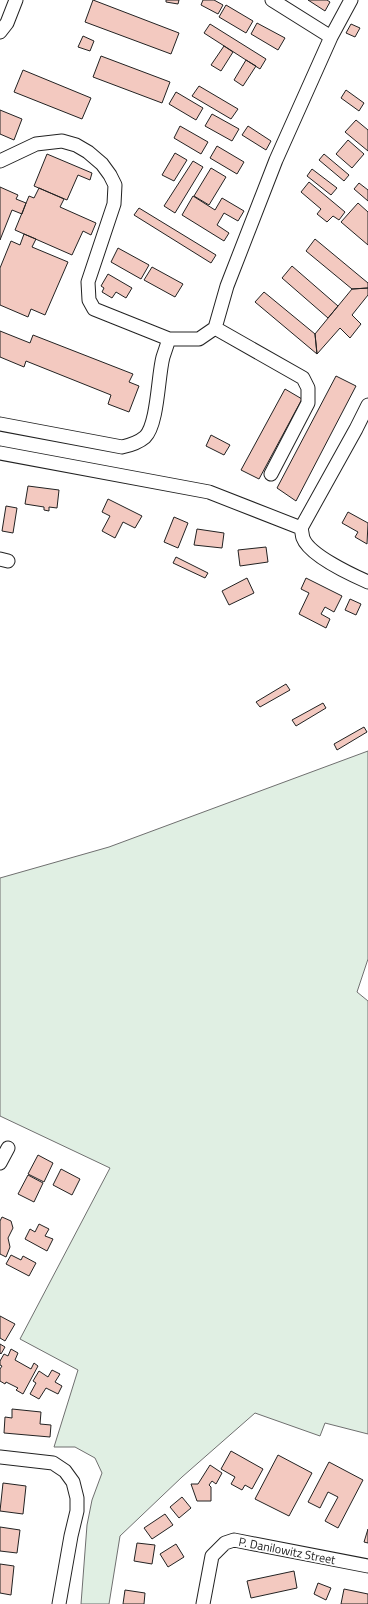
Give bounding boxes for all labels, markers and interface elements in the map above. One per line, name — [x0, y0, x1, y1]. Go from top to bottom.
street label: P. Danilowitz Street — [237, 1532, 338, 1569]

